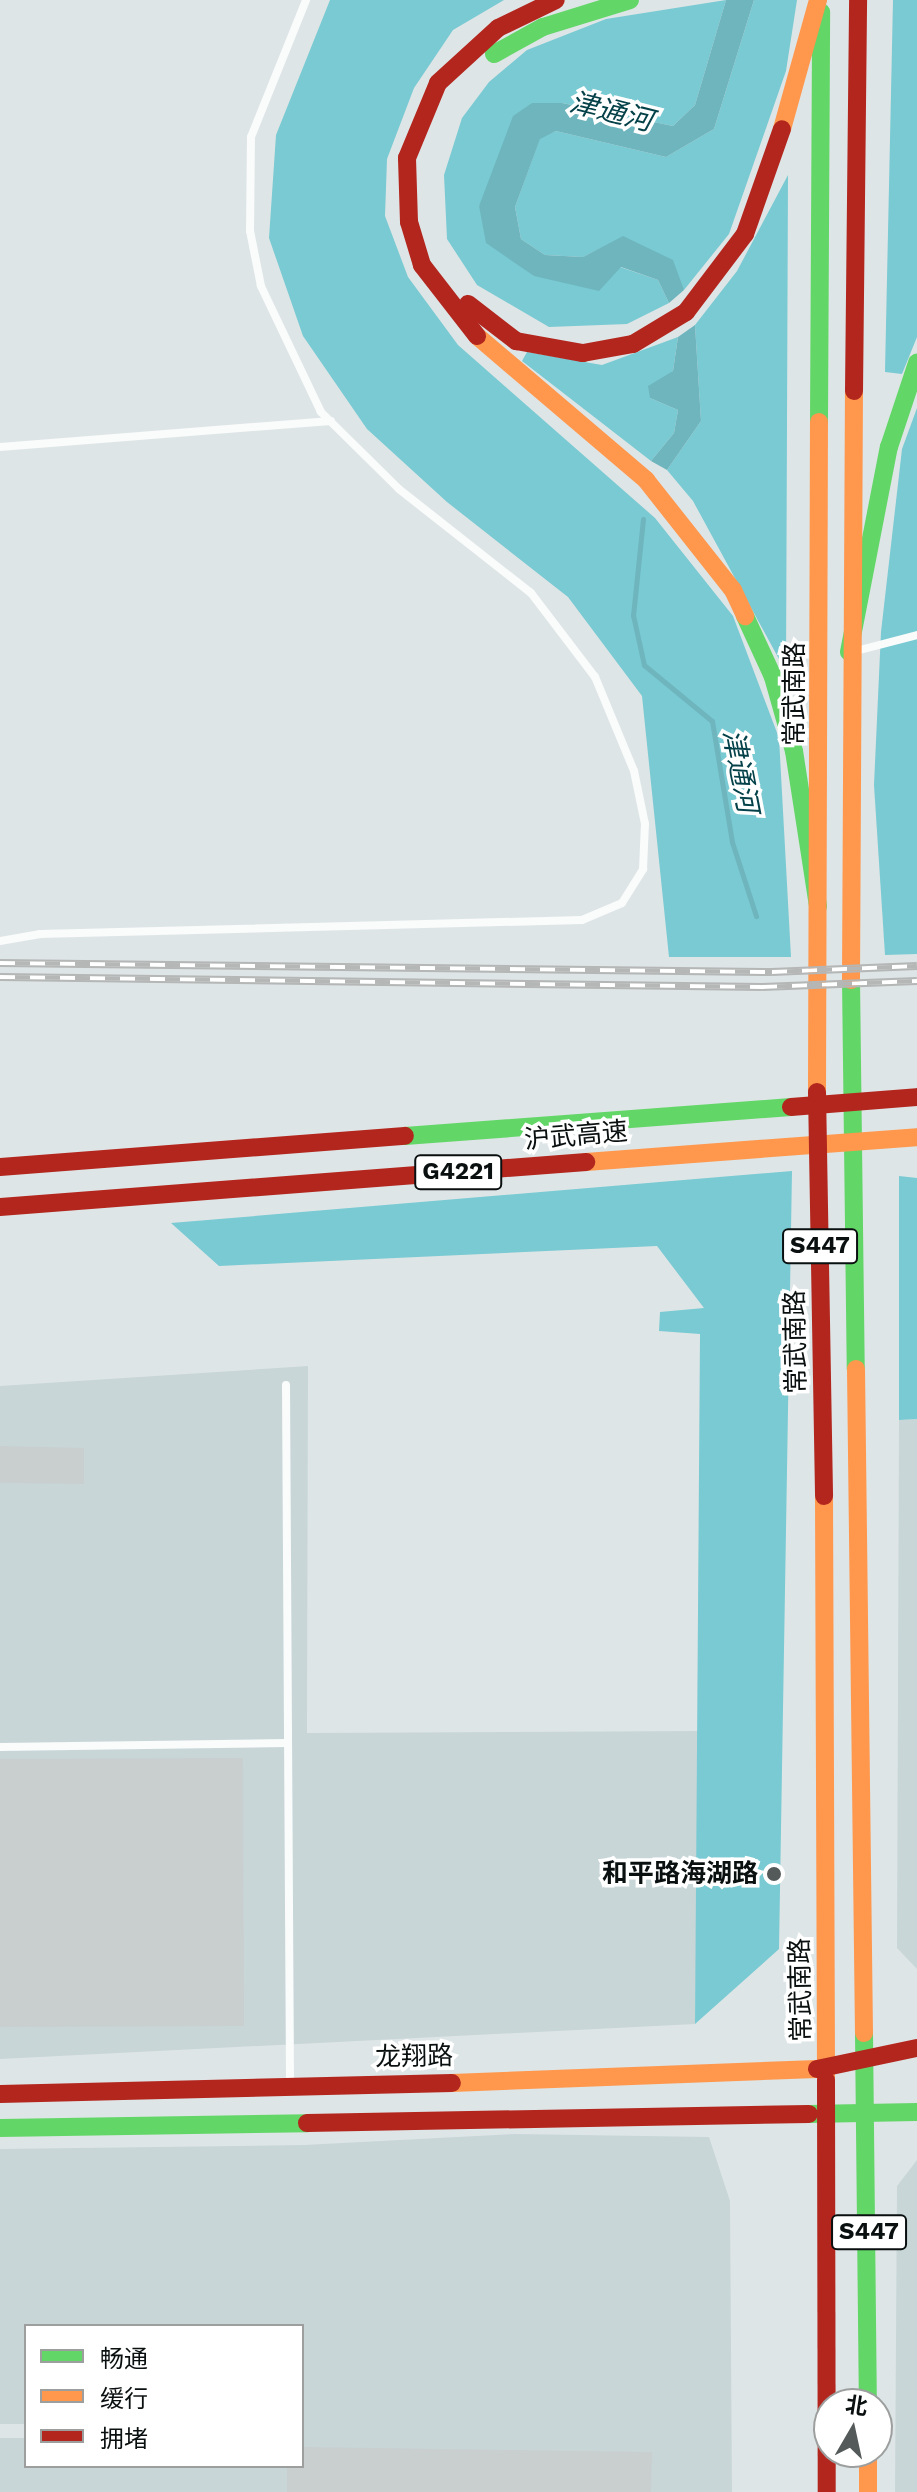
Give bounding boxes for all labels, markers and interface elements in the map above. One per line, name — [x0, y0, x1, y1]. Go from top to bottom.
water label: 津通河 — [566, 86, 656, 138]
street label: 常武南路 — [779, 642, 811, 746]
water label: 津通河 — [715, 727, 765, 815]
street label: 沪武高速 — [523, 1116, 629, 1156]
road number: G4221 — [414, 1152, 502, 1192]
road number: S447 — [782, 1226, 858, 1266]
street label: 常武南路 — [779, 1290, 813, 1394]
place label: 和平路海湖路 — [602, 1858, 758, 1890]
marker: 和平路海湖路 — [765, 1865, 783, 1883]
street label: 常武南路 — [784, 1938, 818, 2042]
street label: 龙翔路 — [375, 2041, 453, 2073]
road number: S447 — [831, 2212, 907, 2252]
legend — [24, 2324, 304, 2468]
text: 畅通 — [100, 2345, 148, 2373]
text: 缓行 — [100, 2385, 148, 2413]
north arrow — [813, 2388, 893, 2468]
text: 北 — [844, 2392, 869, 2420]
text: 拥堵 — [100, 2425, 148, 2453]

